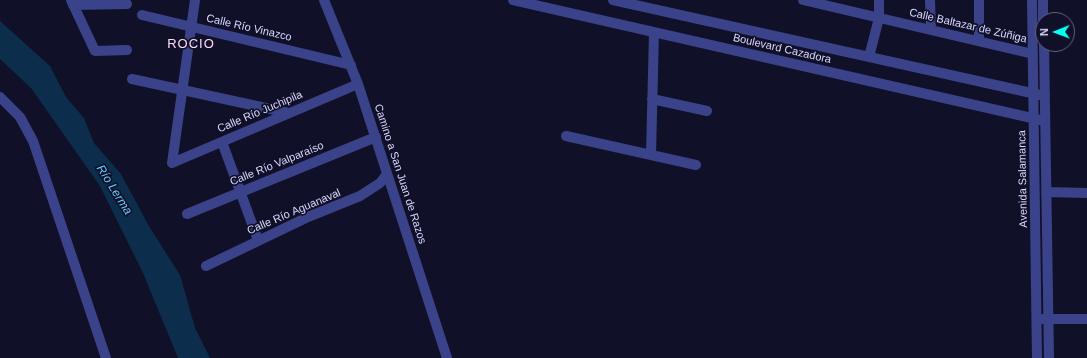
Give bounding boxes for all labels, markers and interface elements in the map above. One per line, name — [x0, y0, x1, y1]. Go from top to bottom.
street label: Calle Baltazar de Zúñiga — [908, 6, 1028, 46]
street label: Calle Río Vinazco — [205, 12, 293, 44]
north arrow — [1035, 12, 1075, 52]
text: N — [1038, 28, 1050, 36]
street label: Boulevard Cazadora — [732, 31, 832, 67]
district label: ROCIO — [167, 36, 215, 52]
street label: Calle Río Juchipila — [215, 88, 305, 136]
street label: Camino a San Juan de Razos — [371, 102, 429, 246]
street label: Avenida Salamanca — [1016, 130, 1030, 228]
street label: Calle Río Valparaíso — [228, 139, 326, 189]
water label: Río Lerma — [93, 162, 135, 218]
street label: Calle Río Aguanaval — [245, 186, 343, 238]

